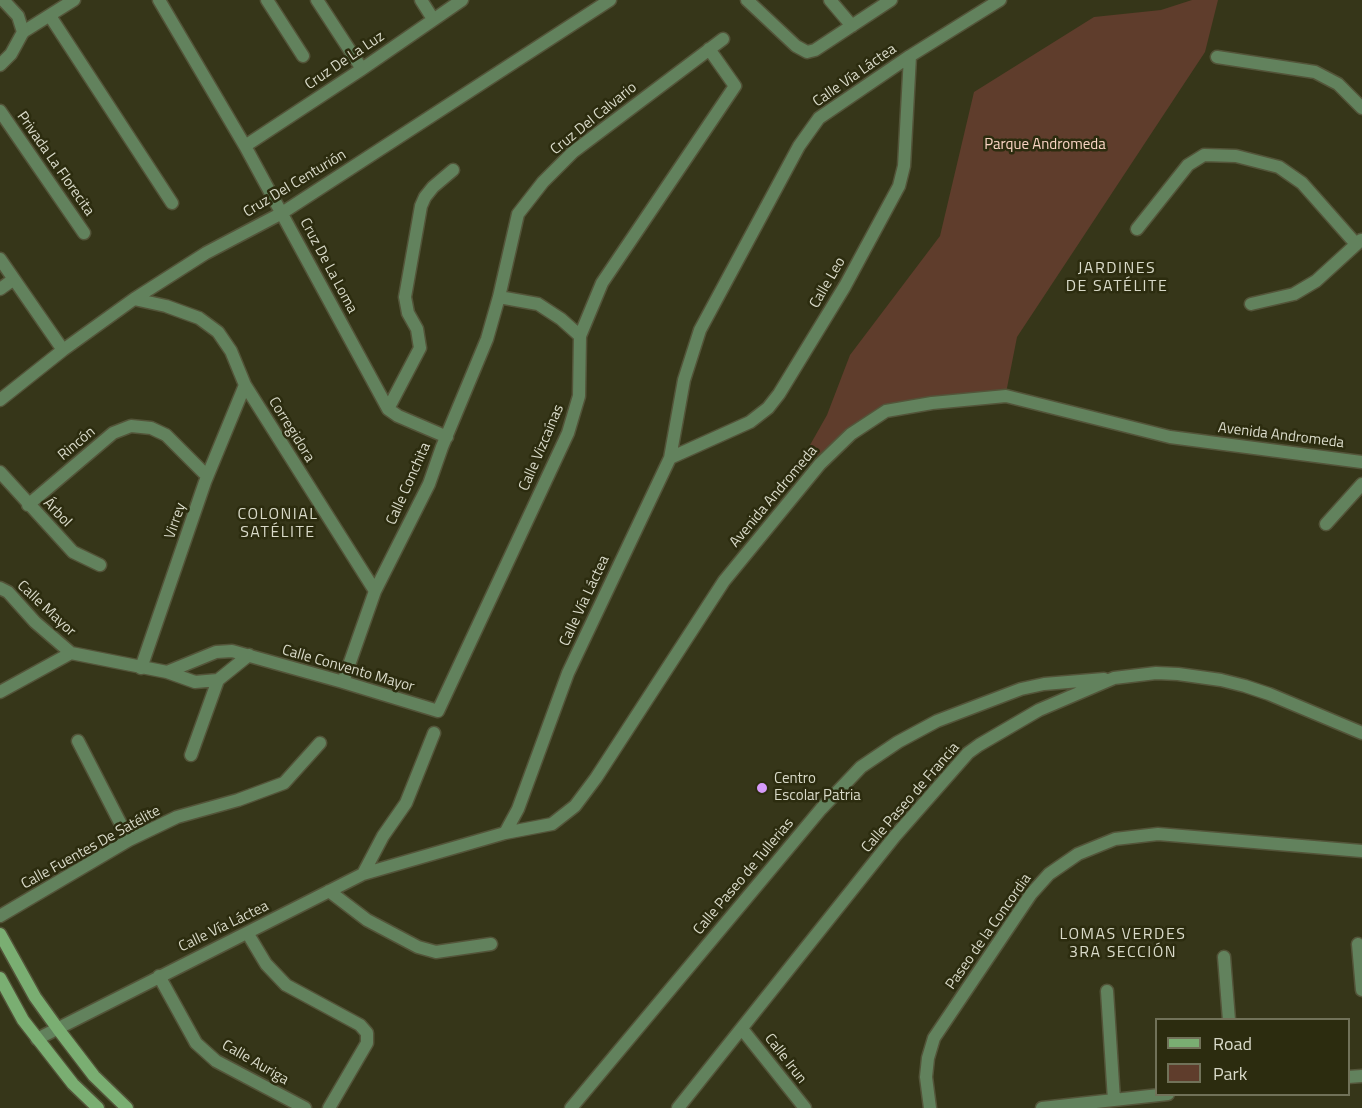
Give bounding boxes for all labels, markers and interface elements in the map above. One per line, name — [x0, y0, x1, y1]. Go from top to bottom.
street label: Cruz De La Luz — [302, 28, 388, 94]
street label: Calle Vía Láctea — [810, 41, 900, 111]
street label: Cruz Del Calvario — [547, 79, 641, 159]
street label: Privada La Florecita — [12, 108, 98, 220]
park label: Parque Andromeda — [984, 136, 1106, 154]
street label: Cruz Del Centurión — [240, 146, 350, 222]
street label: Cruz De La Loma — [295, 215, 361, 317]
street label: Calle Leo — [806, 254, 850, 312]
district label: JARDINES DE SATÉLITE — [1066, 259, 1168, 297]
street label: Corregidora — [264, 394, 318, 466]
street label: Calle Vizcaínas — [516, 402, 568, 494]
street label: Avenida Andromeda — [1217, 419, 1345, 453]
street label: Rincón — [55, 423, 99, 465]
street label: Calle Conchita — [383, 440, 435, 528]
street label: Avenida Andromeda — [726, 443, 822, 551]
street label: Árbol — [39, 495, 75, 531]
street label: Virrey — [161, 501, 191, 541]
district label: COLONIAL SATÉLITE — [238, 505, 318, 543]
street label: Calle Vía Láctea — [556, 553, 614, 649]
street label: Calle Mayor — [13, 577, 79, 641]
street label: Calle Convento Mayor — [280, 641, 416, 697]
street label: Calle Paseo de Francia — [858, 739, 964, 857]
place label: Centro Escolar Patria — [774, 770, 861, 805]
marker: Centro Escolar Patria — [755, 781, 769, 795]
street label: Calle Fuentes De Satélite — [18, 802, 164, 894]
street label: Calle Paseo de Tullerias — [690, 815, 798, 939]
street label: Paseo de la Concordia — [942, 871, 1036, 993]
street label: Calle Vía Láctea — [176, 897, 272, 957]
district label: LOMAS VERDES 3RA SECCIÓN — [1060, 925, 1186, 963]
legend — [1155, 1018, 1350, 1096]
street label: Calle Irun — [760, 1030, 810, 1088]
text: Road — [1213, 1030, 1252, 1057]
street label: Calle Auriga — [218, 1037, 292, 1089]
text: Park — [1213, 1060, 1247, 1087]

